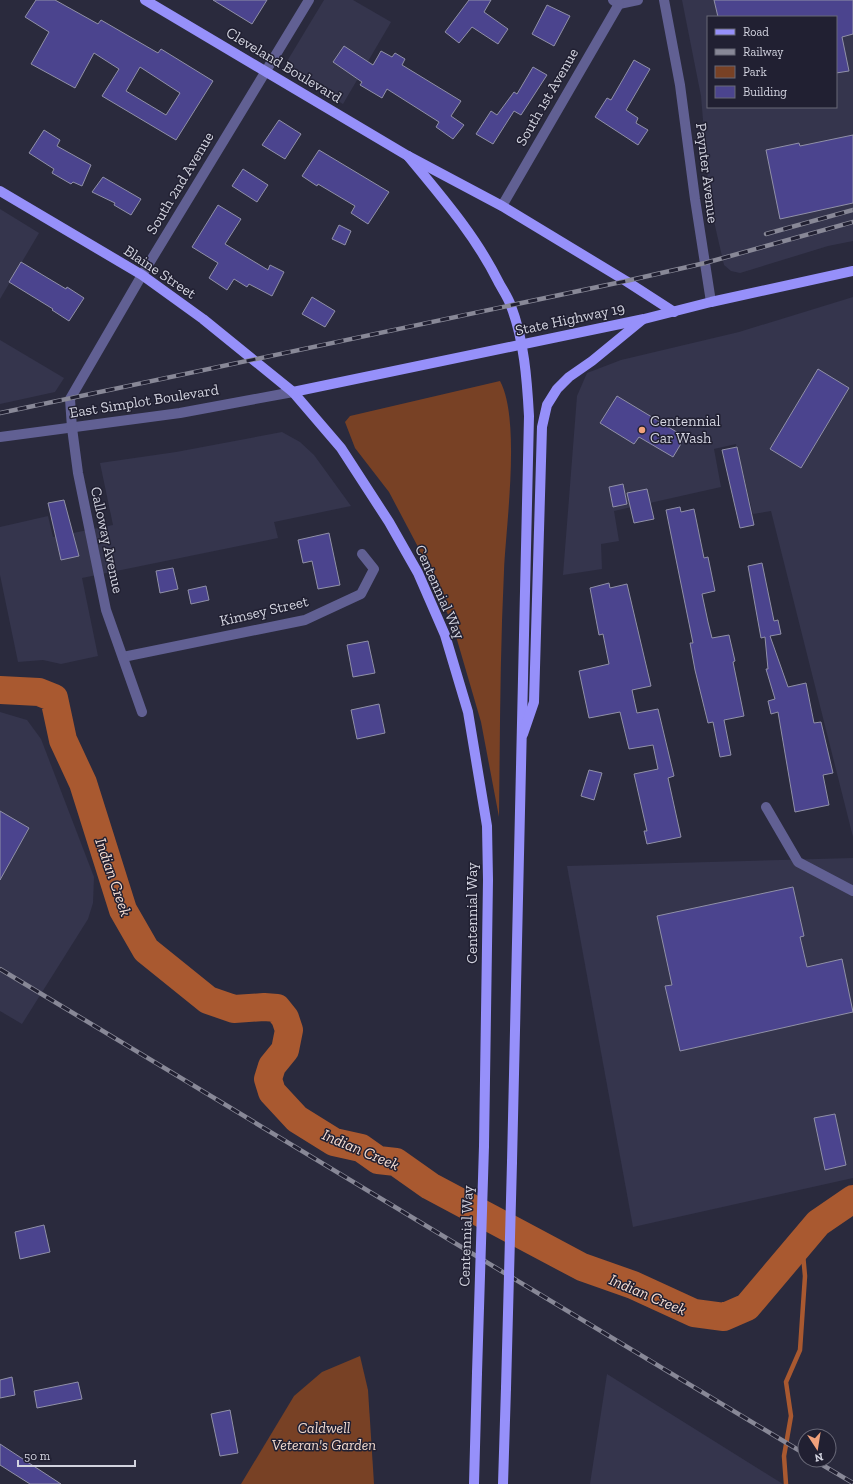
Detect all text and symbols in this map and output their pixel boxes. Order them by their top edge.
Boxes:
legend [707,16,837,108]
street label: Cleveland Boulevard [223,23,346,107]
text: Road [743,25,769,39]
street label: South 1st Avenue [512,45,582,149]
text: Railway [743,45,784,59]
text: Park [743,65,768,79]
text: Building [743,85,787,99]
street label: Paynter Avenue [692,122,722,224]
street label: South 2nd Avenue [142,128,218,238]
street label: Blaine Street [121,241,200,303]
street label: State Highway 19 [514,299,626,339]
street label: East Simplot Boulevard [68,380,221,422]
place label: Centennial Car Wash [650,412,721,447]
marker: Centennial Car Wash [637,425,647,435]
street label: Calloway Avenue [87,485,127,595]
street label: Centennial Way [411,542,469,642]
street label: Kimsey Street [218,592,310,630]
water label: Indian Creek [91,835,136,919]
street label: Centennial Way [463,862,481,964]
water label: Indian Creek [320,1125,402,1174]
street label: Centennial Way [455,1185,477,1287]
water label: Indian Creek [607,1270,689,1319]
park label: Caldwell Veteran's Garden [272,1419,376,1454]
north arrow [797,1428,837,1468]
scale bar [18,1442,135,1468]
text: 50 m [24,1449,51,1463]
text: N [813,1450,824,1465]

